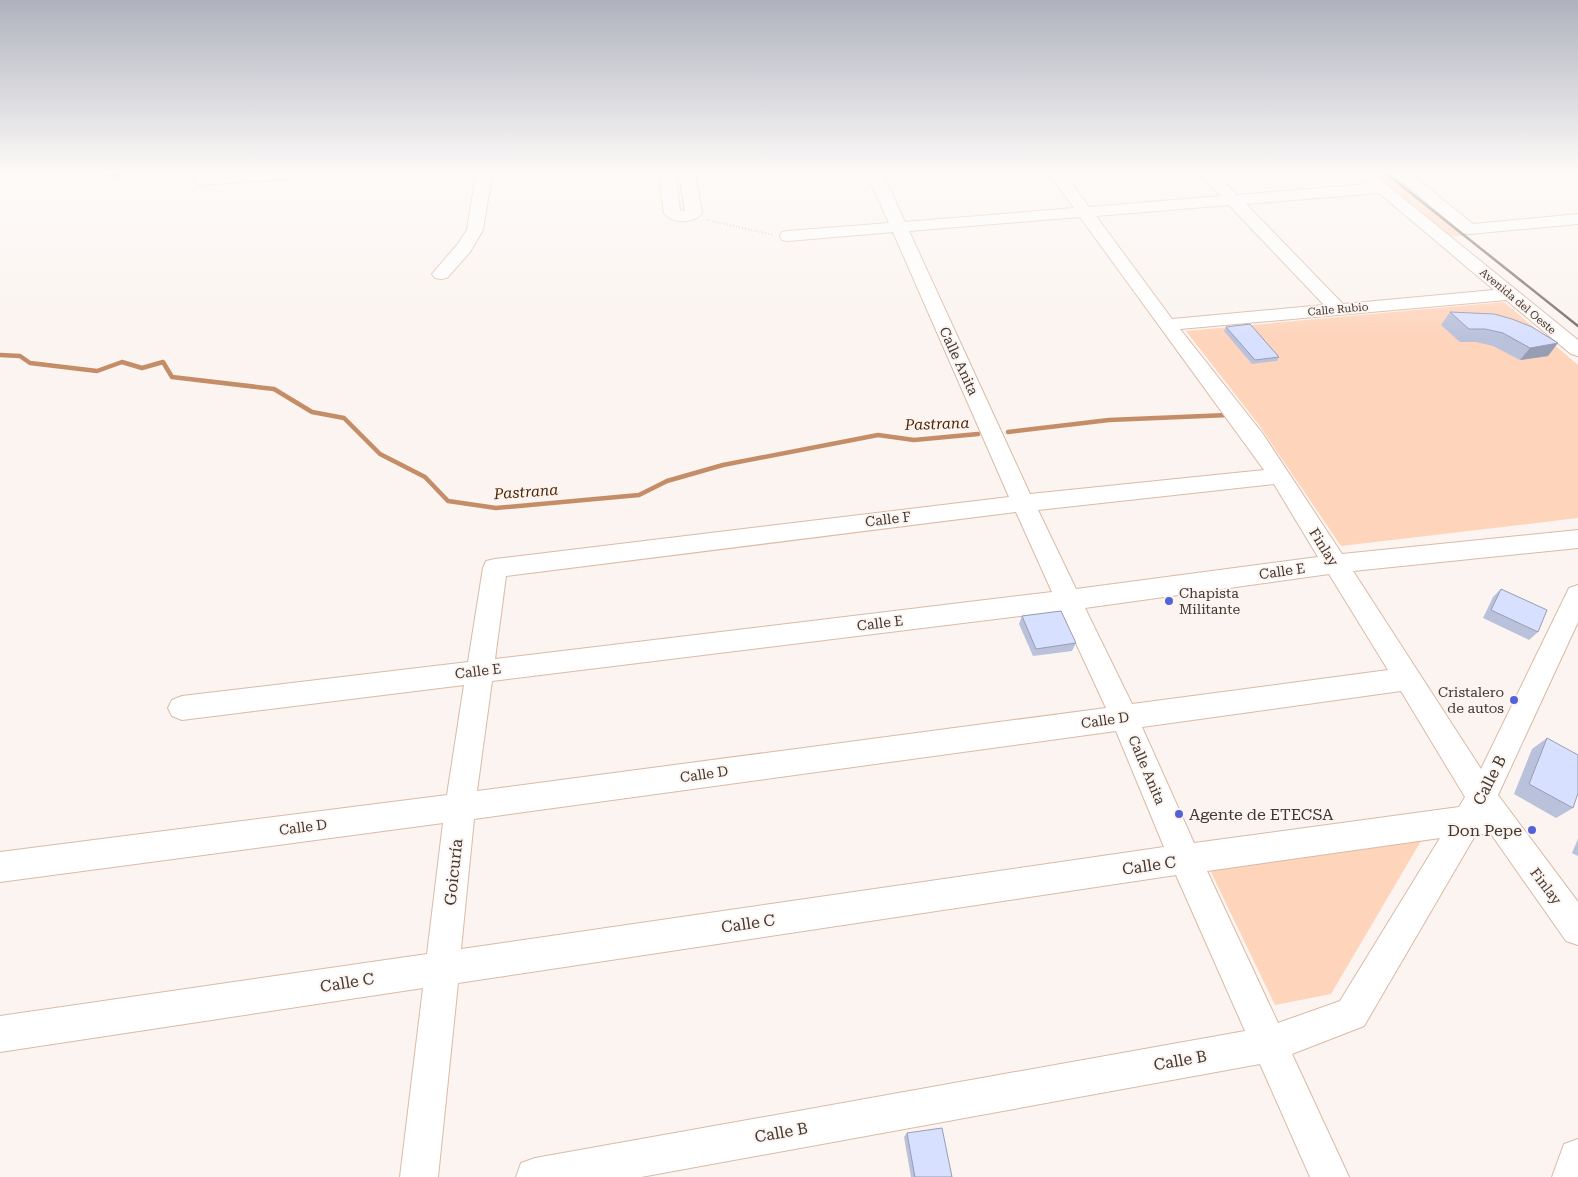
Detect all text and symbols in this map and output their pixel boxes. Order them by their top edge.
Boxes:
street label: Avenida del Oeste [1477,266,1558,337]
street label: Calle Rubio [1307,300,1369,319]
street label: Calle Anita [936,324,982,398]
water label: Pastrana [903,414,970,434]
water label: Pastrana [492,481,559,503]
street label: Calle F [864,508,912,530]
street label: Finlay [1306,525,1342,569]
street label: Calle E [1258,560,1306,582]
place label: Chapista Militante [1179,585,1240,617]
marker: Chapista Militante [1163,595,1175,607]
street label: Calle E [856,612,904,634]
street label: Calle E [454,660,502,682]
place label: Cristalero de autos [1438,684,1504,716]
marker: Cristalero de autos [1508,694,1520,706]
street label: Calle D [1080,709,1130,731]
street label: Calle Anita [1125,733,1169,807]
street label: Calle B [1469,752,1510,808]
street label: Calle D [679,763,729,785]
place label: Agente de ETECSA [1189,805,1334,824]
marker: Agente de ETECSA [1173,808,1185,820]
street label: Calle D [278,816,328,838]
place label: Don Pepe [1447,821,1522,840]
marker: Don Pepe [1526,824,1538,836]
street label: Goicuría [441,837,466,906]
street label: Calle C [1121,852,1177,879]
street label: Finlay [1527,865,1565,908]
street label: Calle C [720,910,776,937]
street label: Calle C [319,969,375,996]
street label: Calle B [1152,1046,1208,1074]
street label: Calle B [753,1118,809,1146]

